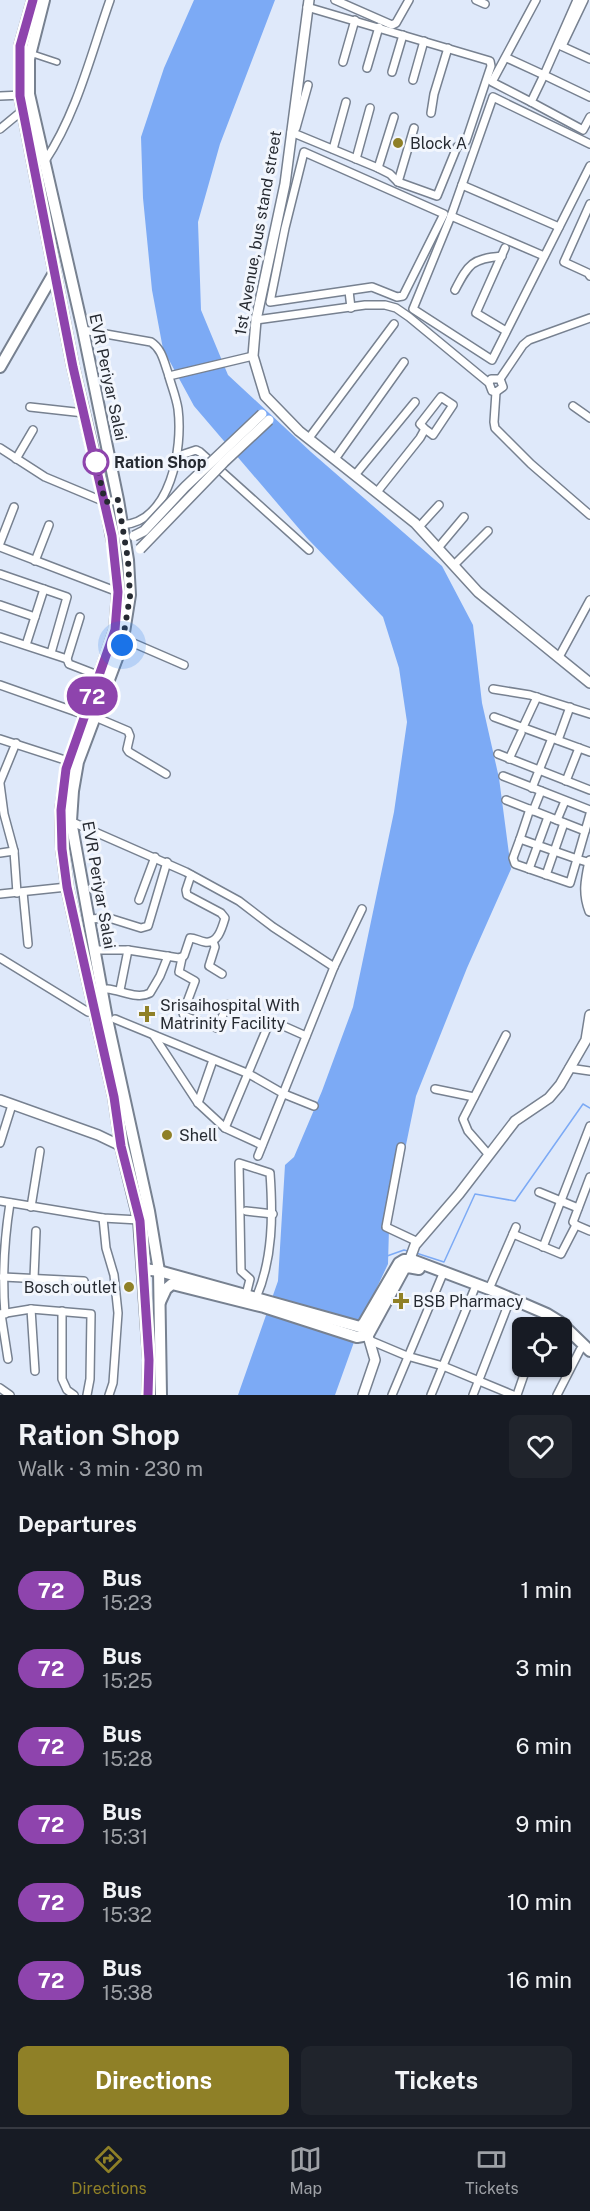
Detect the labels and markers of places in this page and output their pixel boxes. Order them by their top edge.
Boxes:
place label: Block A [410,134,467,153]
marker: Block A [391,136,405,150]
marker: Ration Shop [83,449,109,475]
place label: Ration Shop [114,453,207,472]
place label: Srisaihospital With Matrinity Facility [160,996,300,1033]
marker: Srisaihospital With Matrinity Facility [138,1005,156,1023]
place label: Shell [179,1126,218,1145]
marker: Shell [160,1128,174,1142]
place label: Bosch outlet [24,1278,117,1297]
marker: Bosch outlet [122,1280,136,1294]
place label: BSB Pharmacy [413,1292,524,1311]
marker: BSB Pharmacy [394,1294,408,1308]

